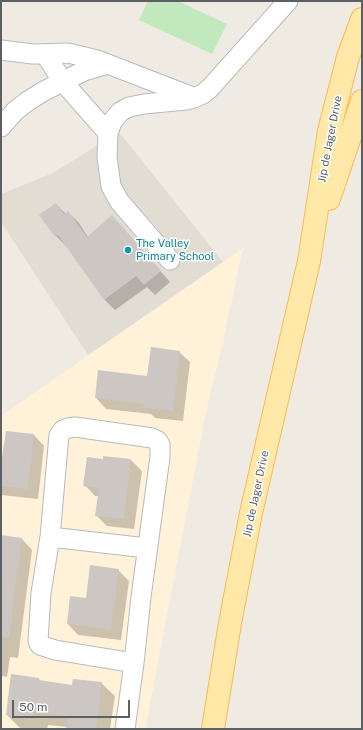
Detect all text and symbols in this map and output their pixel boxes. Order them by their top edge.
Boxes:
street label: Jip de Jager Drive [315,94,345,184]
place label: The Valley Primary School [136,237,214,263]
marker: The Valley Primary School [123,245,133,255]
street label: Jip de Jager Drive [240,449,272,539]
scale bar [14,692,132,718]
text: 50 m [19,700,47,714]

